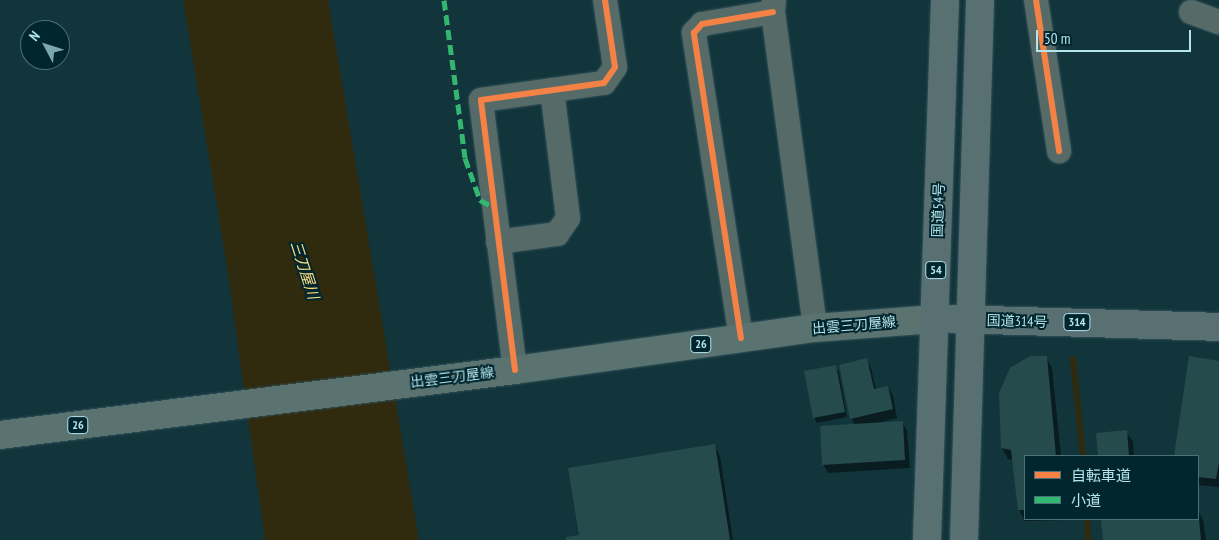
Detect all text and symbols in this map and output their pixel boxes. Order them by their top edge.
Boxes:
north arrow [20,20,70,70]
scale bar [1039,20,1194,52]
text: N [25,27,44,45]
text: 50 m [1044,29,1070,48]
street label: 国道54号 [929,182,947,238]
water label: 三刀屋川 [287,239,323,301]
road number: 54 [925,260,947,280]
street label: 国道314号 [986,312,1048,330]
street label: 出雲三刀屋線 [811,313,897,337]
road number: 314 [1063,313,1091,332]
road number: 26 [690,334,712,354]
street label: 出雲三刀屋線 [409,364,495,390]
road number: 26 [67,416,89,434]
legend [1024,455,1199,520]
text: 自転車道 [1071,466,1131,485]
text: 小道 [1071,491,1101,510]

